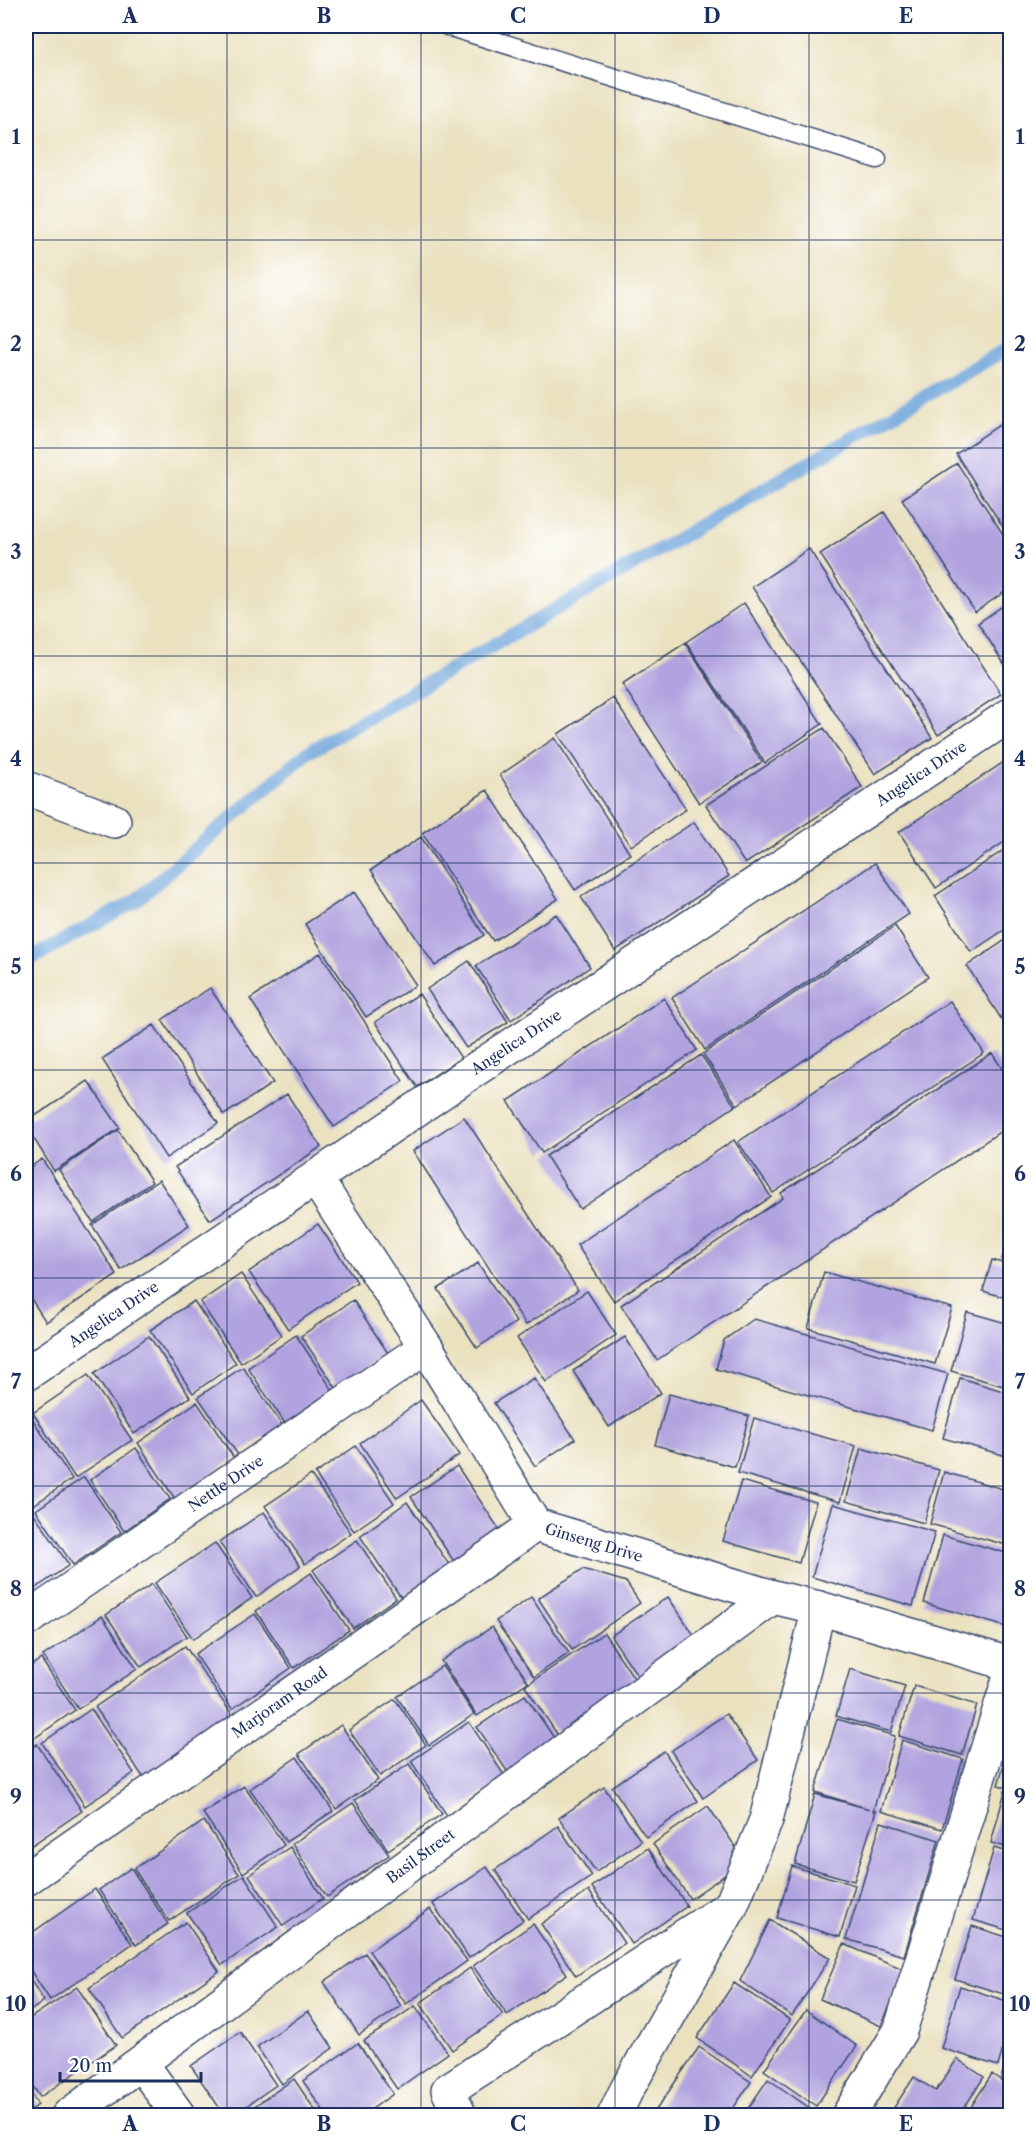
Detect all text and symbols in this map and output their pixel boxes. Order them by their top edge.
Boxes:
text: A [121,4,138,28]
text: B [317,4,332,28]
text: C [510,4,526,28]
text: D [703,4,721,28]
text: E [899,4,913,28]
text: 1 [12,125,21,149]
text: 1 [1016,125,1025,149]
text: 2 [10,332,22,356]
text: 2 [1014,332,1026,356]
text: 3 [10,540,22,564]
text: 3 [1014,540,1026,564]
street label: Angelica Drive [872,737,970,811]
text: 4 [10,747,22,771]
text: 4 [1014,747,1026,771]
text: 5 [10,955,22,979]
text: 5 [1014,955,1026,979]
street label: Angelica Drive [466,1005,565,1079]
text: 6 [10,1162,22,1186]
text: 6 [1014,1162,1026,1186]
street label: Angelica Drive [64,1277,162,1352]
text: 7 [11,1370,22,1394]
text: 7 [1015,1370,1026,1394]
street label: Nettle Drive [184,1451,267,1516]
street label: Ginseng Drive [543,1519,645,1566]
text: 8 [10,1577,22,1601]
text: 8 [1014,1577,1026,1601]
street label: Marjoram Road [228,1662,331,1742]
text: 9 [10,1785,22,1809]
text: 9 [1014,1785,1026,1809]
street label: Basil Street [382,1824,459,1887]
text: 10 [5,1992,27,2016]
text: 10 [1009,1992,1031,2016]
scale bar [60,2045,201,2083]
text: 20 m [69,2055,113,2077]
text: A [121,2112,138,2136]
text: B [317,2112,332,2136]
text: C [510,2112,526,2136]
text: D [703,2112,721,2136]
text: E [899,2112,913,2136]

